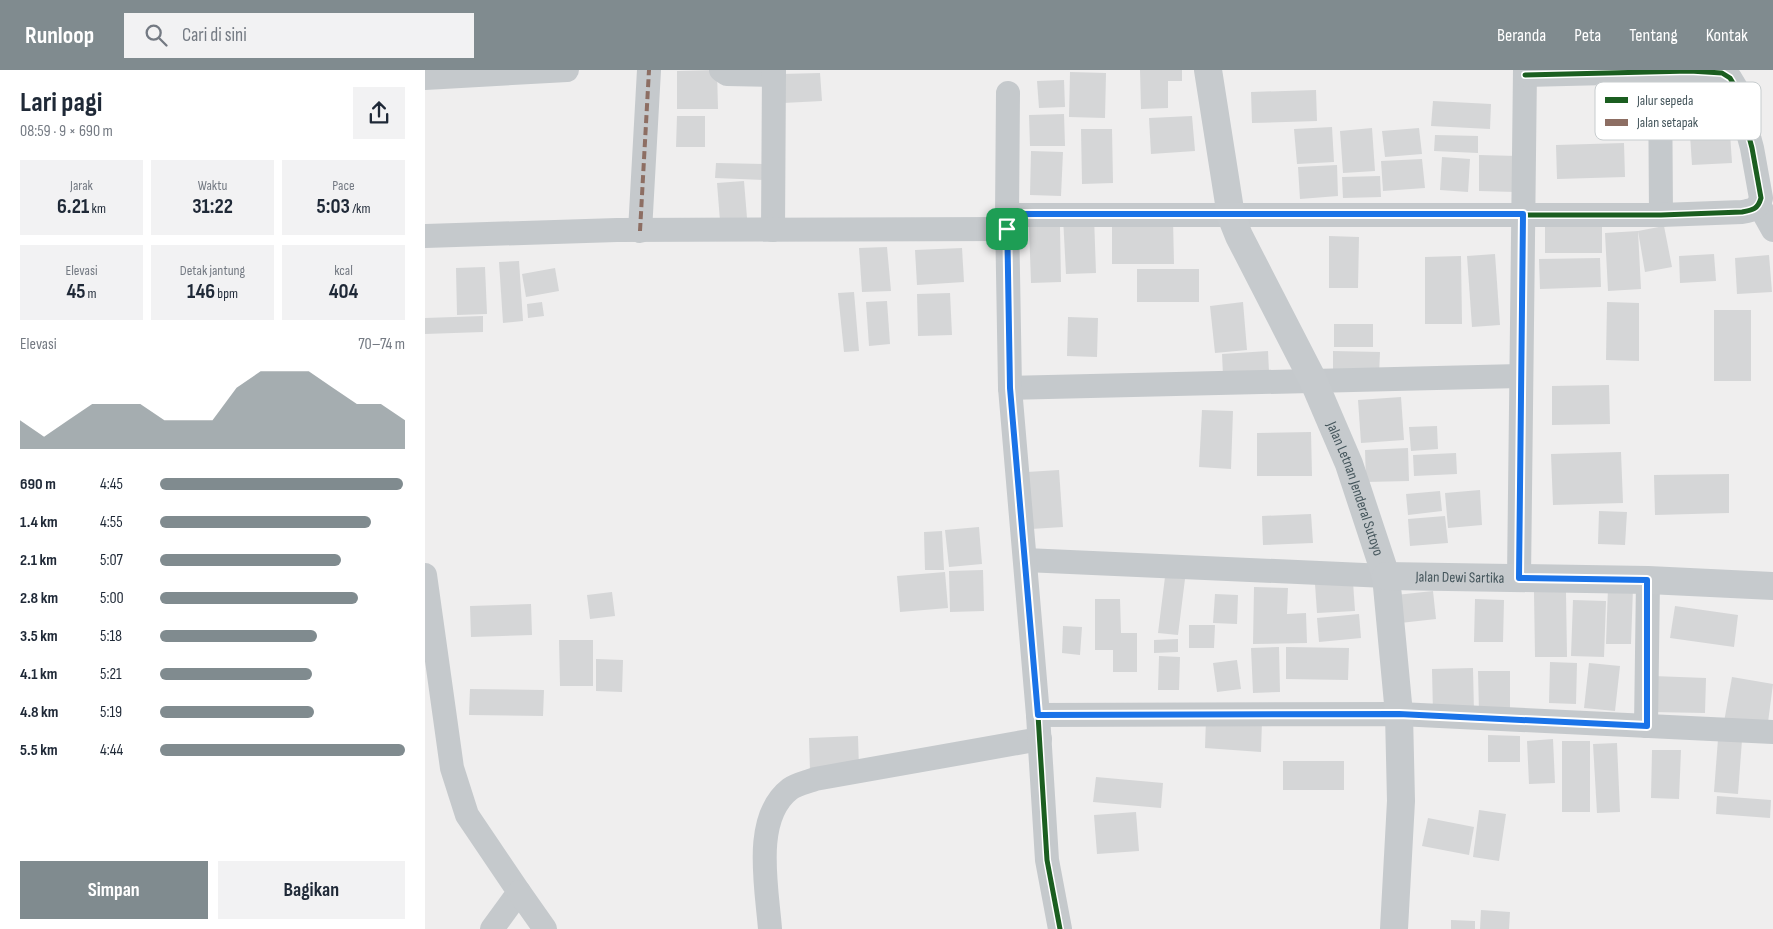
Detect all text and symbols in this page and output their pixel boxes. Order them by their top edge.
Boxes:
search box [124,13,474,58]
text: Runloop [25,21,94,50]
icon: search [142,21,170,49]
text: Cari di sini [182,24,247,47]
text: Beranda [1497,25,1546,46]
text: Peta [1574,25,1601,46]
text: Tentang [1629,25,1678,46]
text: Kontak [1706,25,1748,46]
legend [1595,82,1761,140]
text: Lari pagi [20,86,102,119]
button: share [353,87,405,139]
text: Jalur sepeda [1636,92,1693,109]
text: Jalan setapak [1636,114,1699,131]
text: 08:59 · 9 × 690 m [20,122,113,141]
text: Jarak [70,177,93,194]
text: Waktu [198,177,227,194]
text: Pace [332,177,355,194]
text: 6.21 [57,194,89,219]
text: 31:22 [192,194,233,219]
text: 5:03 [317,194,350,219]
text: km [89,200,106,217]
text: /km [350,200,370,217]
pin [986,208,1028,250]
icon: arrive [993,215,1021,243]
text: Elevasi [65,262,98,279]
text: Detak jantung [180,262,245,279]
text: kcal [334,262,353,279]
text: 45 [66,279,85,304]
text: 146 [187,279,215,304]
text: 404 [329,279,358,304]
text: m [85,285,97,302]
text: bpm [215,285,238,302]
text: Elevasi [20,335,57,354]
text: 70–74 m [358,335,405,354]
street label: Jalan Letnan Jenderal Sutoyo [1322,418,1388,558]
text: 690 m [20,475,56,494]
text: 4:45 [100,475,123,494]
text: 1.4 km [20,513,58,532]
text: 4:55 [100,513,123,532]
text: 2.1 km [20,551,57,570]
text: 5:07 [100,551,123,570]
street label: Jalan Dewi Sartika [1414,567,1505,587]
text: 2.8 km [20,589,58,608]
text: 5:00 [100,589,124,608]
text: 3.5 km [20,627,58,646]
text: 5:18 [100,627,122,646]
text: 4.1 km [20,665,57,684]
text: 5:21 [100,665,122,684]
text: 4.8 km [20,703,58,722]
text: 5:19 [100,703,122,722]
text: 5.5 km [20,741,58,760]
text: 4:44 [100,741,123,760]
button: Simpan [20,861,208,919]
button: Bagikan [218,861,405,919]

